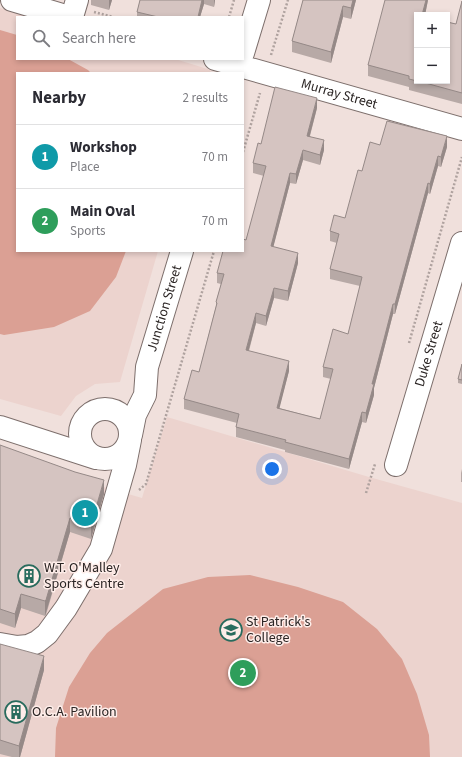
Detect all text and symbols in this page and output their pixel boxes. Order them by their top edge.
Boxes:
map controls [414,12,450,84]
button: + [414,12,450,48]
search box [16,16,244,60]
icon: search [30,27,52,49]
text: Search here [62,28,136,49]
button: − [414,48,450,84]
street label: Murray Street [299,74,380,115]
text: Nearby [32,86,86,110]
text: 2 results [183,89,228,107]
text: Workshop [70,137,137,158]
text: 1 [42,148,48,166]
text: 70 m [202,148,228,166]
text: Place [70,158,99,176]
text: Main Oval [70,201,135,222]
text: 2 [42,212,48,230]
text: 70 m [202,212,228,230]
text: Sports [70,222,105,240]
street label: Junction Street [142,262,187,354]
street label: Duke Street [410,318,448,389]
your location [262,459,282,479]
pin: 1 [72,498,98,528]
place label: W.T. O'Malley Sports Centre [44,558,124,594]
building icon: W.T. O'Malley Sports Centre [16,563,42,589]
place label: St Patrick's College [246,612,310,648]
school or university icon: St Patrick's College [218,617,244,643]
pin: 2 [230,658,256,688]
building icon: O.C.A. Pavilion [3,699,29,725]
place label: O.C.A. Pavilion [32,702,117,722]

